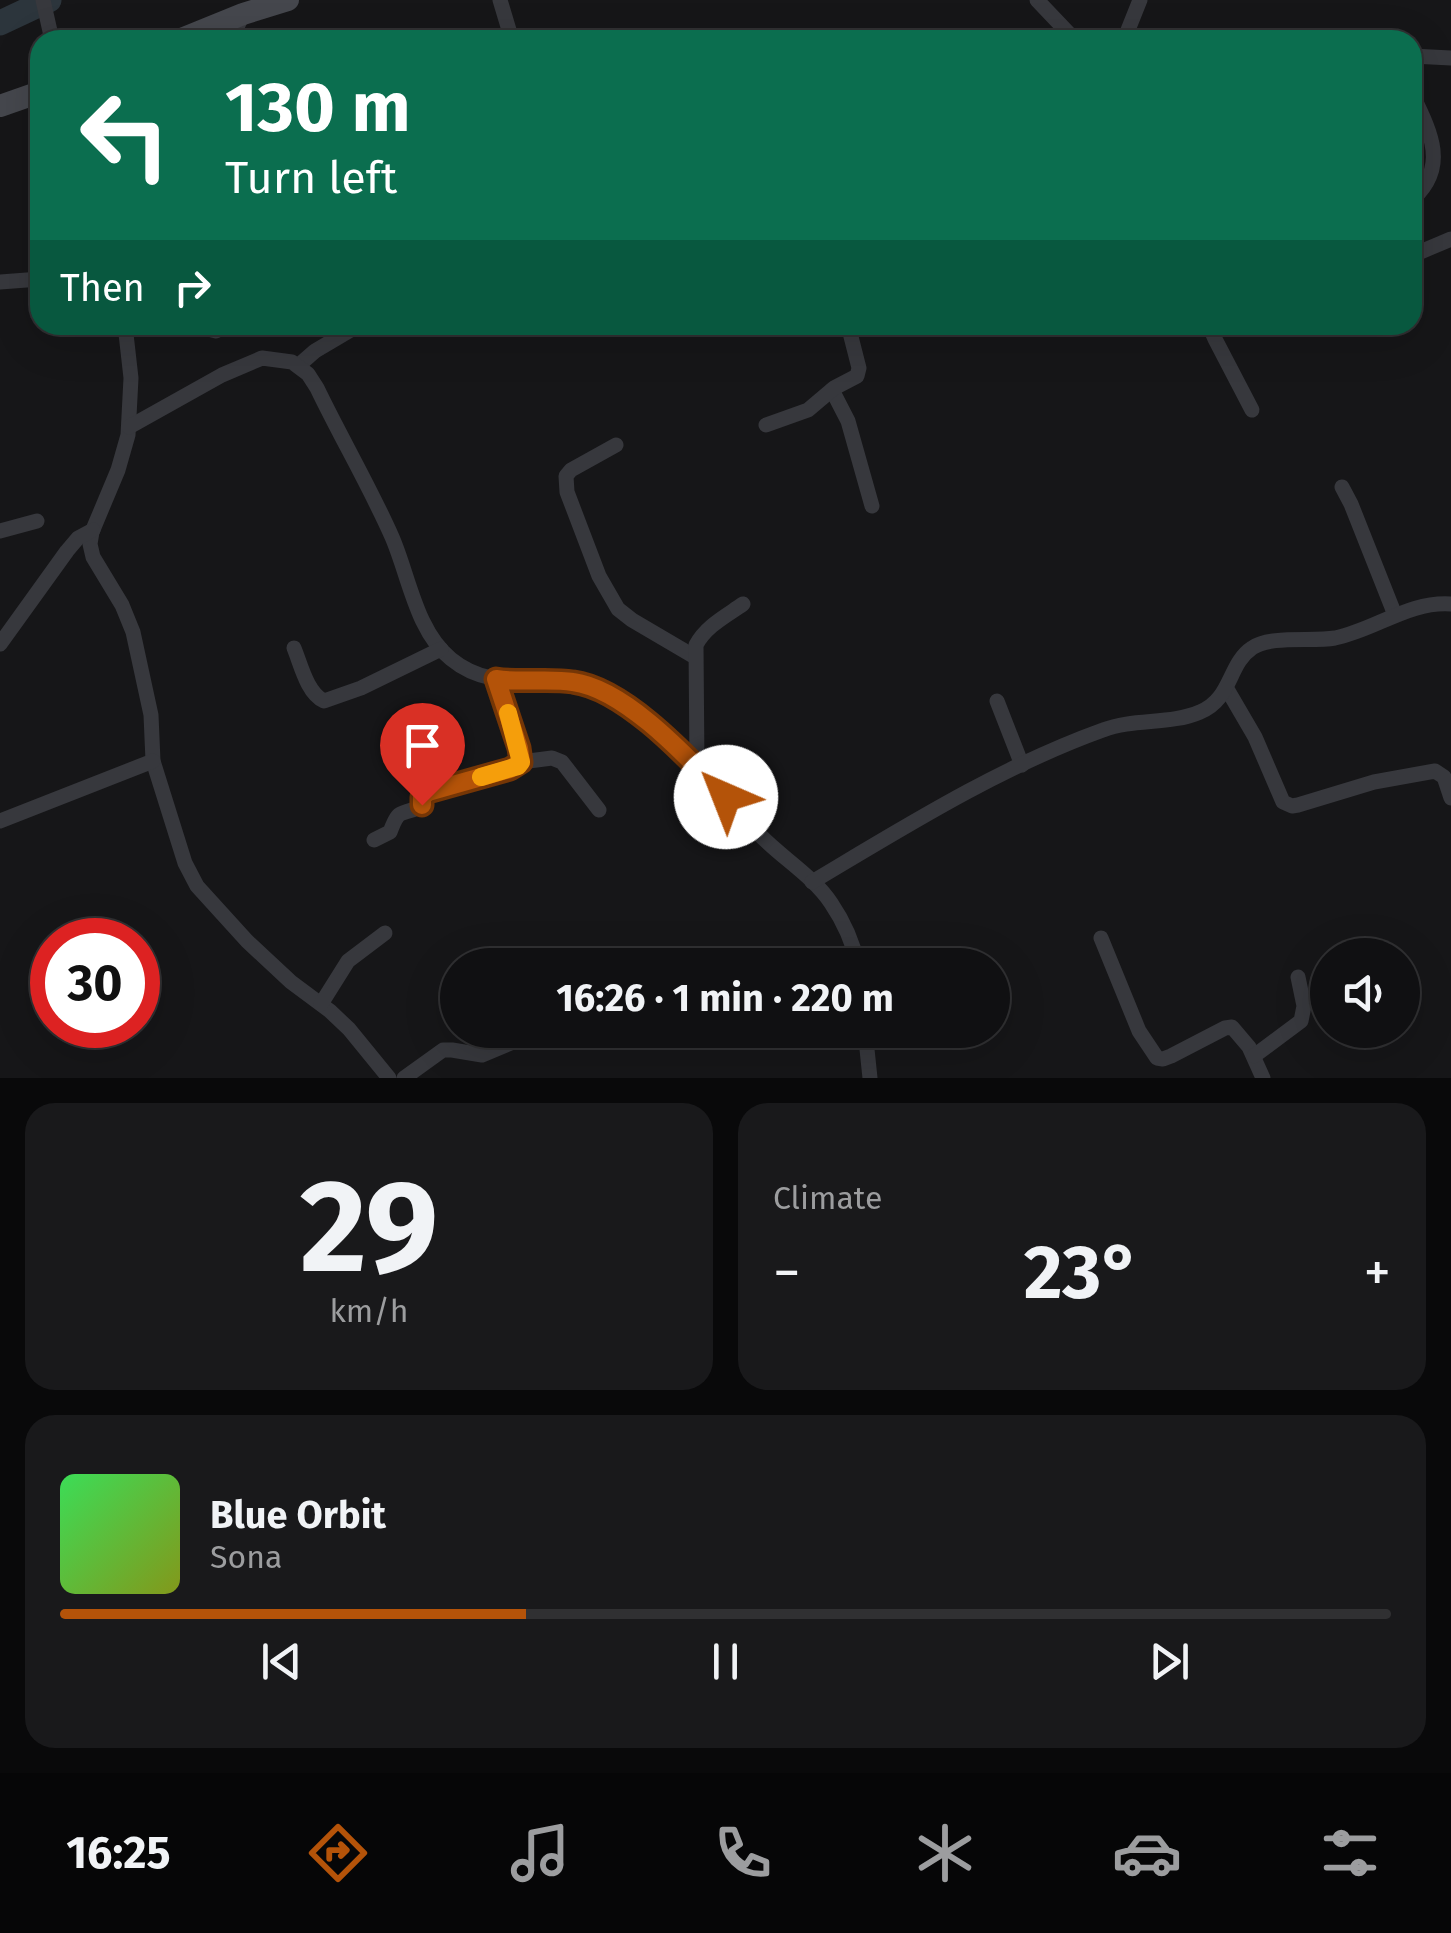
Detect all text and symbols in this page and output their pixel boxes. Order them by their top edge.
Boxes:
text: 130 m [225,66,411,150]
icon: left [60,70,190,200]
text: Turn left [225,151,397,205]
icon: right [165,260,220,315]
text: Then [60,265,145,311]
pin [380,703,465,806]
icon: arrive [395,718,450,773]
position arrow [674,745,778,849]
speed limit sign: 30 [30,918,160,1048]
map controls [1310,938,1420,1048]
button: sound [1310,938,1420,1048]
text: 16:26 · 1 min · 220 m [556,975,894,1021]
text: 29 [300,1149,438,1305]
text: Climate [773,1179,882,1217]
text: 23° [1024,1228,1140,1318]
text: − [773,1240,801,1306]
text: + [1364,1240,1391,1306]
text: km/h [329,1292,409,1330]
text: Blue Orbit [210,1492,386,1538]
text: Sona [210,1538,282,1576]
icon: previous [254,1634,309,1689]
icon: pause [698,1634,753,1689]
icon: next [1142,1634,1197,1689]
icon: directions [303,1818,373,1888]
icon: music [505,1818,575,1888]
icon: phone [708,1818,778,1888]
icon: climate [910,1818,980,1888]
icon: car [1112,1818,1182,1888]
icon: filters [1315,1818,1385,1888]
text: 16:25 [66,1826,171,1880]

